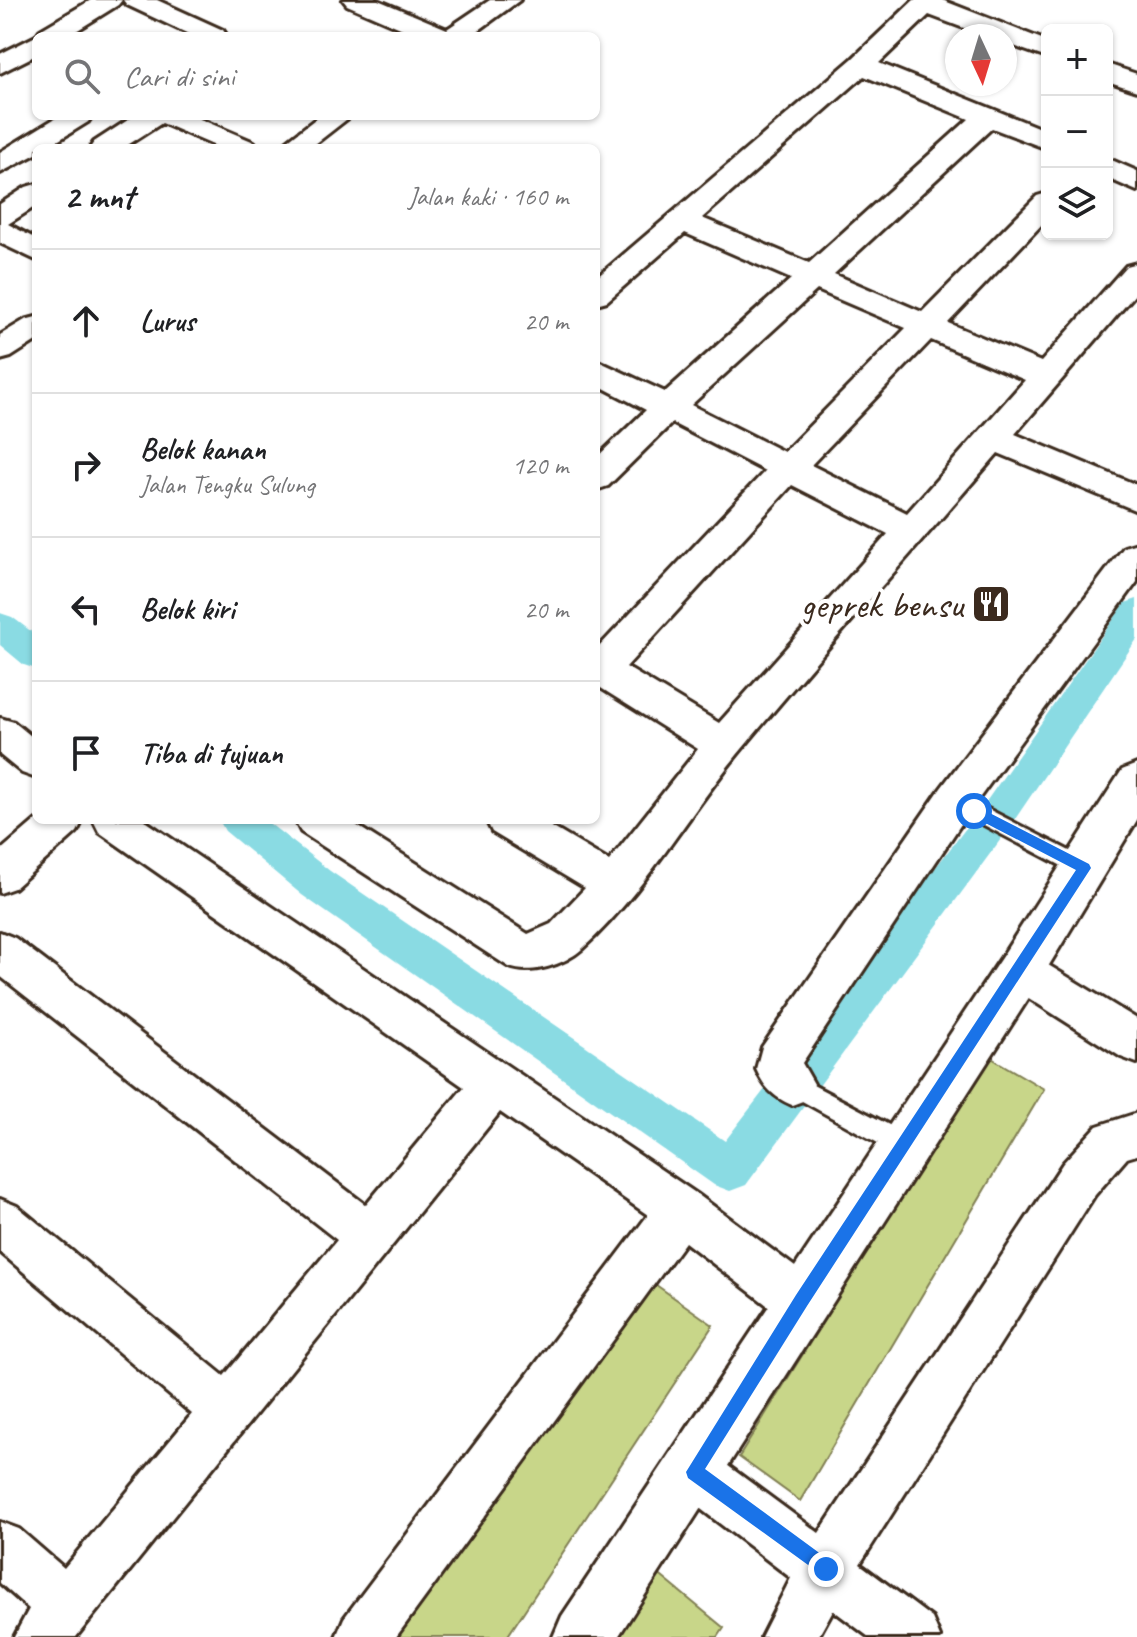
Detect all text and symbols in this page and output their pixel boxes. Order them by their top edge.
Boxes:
north arrow [945,24,1017,96]
map controls [1041,24,1113,240]
button: + [1041,24,1113,96]
search box [32,32,600,120]
icon: search [60,54,104,98]
text: Cari di sini [124,57,235,95]
button: − [1041,96,1113,168]
button: layers [1041,168,1113,240]
text: 2 mnt [64,175,134,218]
text: Jalan kaki · 160 m [408,180,568,213]
icon: ahead [64,299,108,343]
text: Lurus [140,302,195,340]
text: 20 m [524,305,568,338]
text: Belok kanan [140,430,265,468]
icon: right [64,443,108,487]
text: 120 m [512,449,568,482]
text: Jalan Tengku Sulung [140,468,314,501]
place label: geprek bensu [801,581,965,628]
restaurant icon: geprek bensu [970,583,1012,625]
icon: left [64,587,108,631]
text: Belok kiri [140,590,235,628]
text: 20 m [524,593,568,626]
icon: arrive [64,731,108,775]
text: Tiba di tujuan [140,734,283,772]
route start [956,793,992,829]
route end [808,1551,844,1587]

